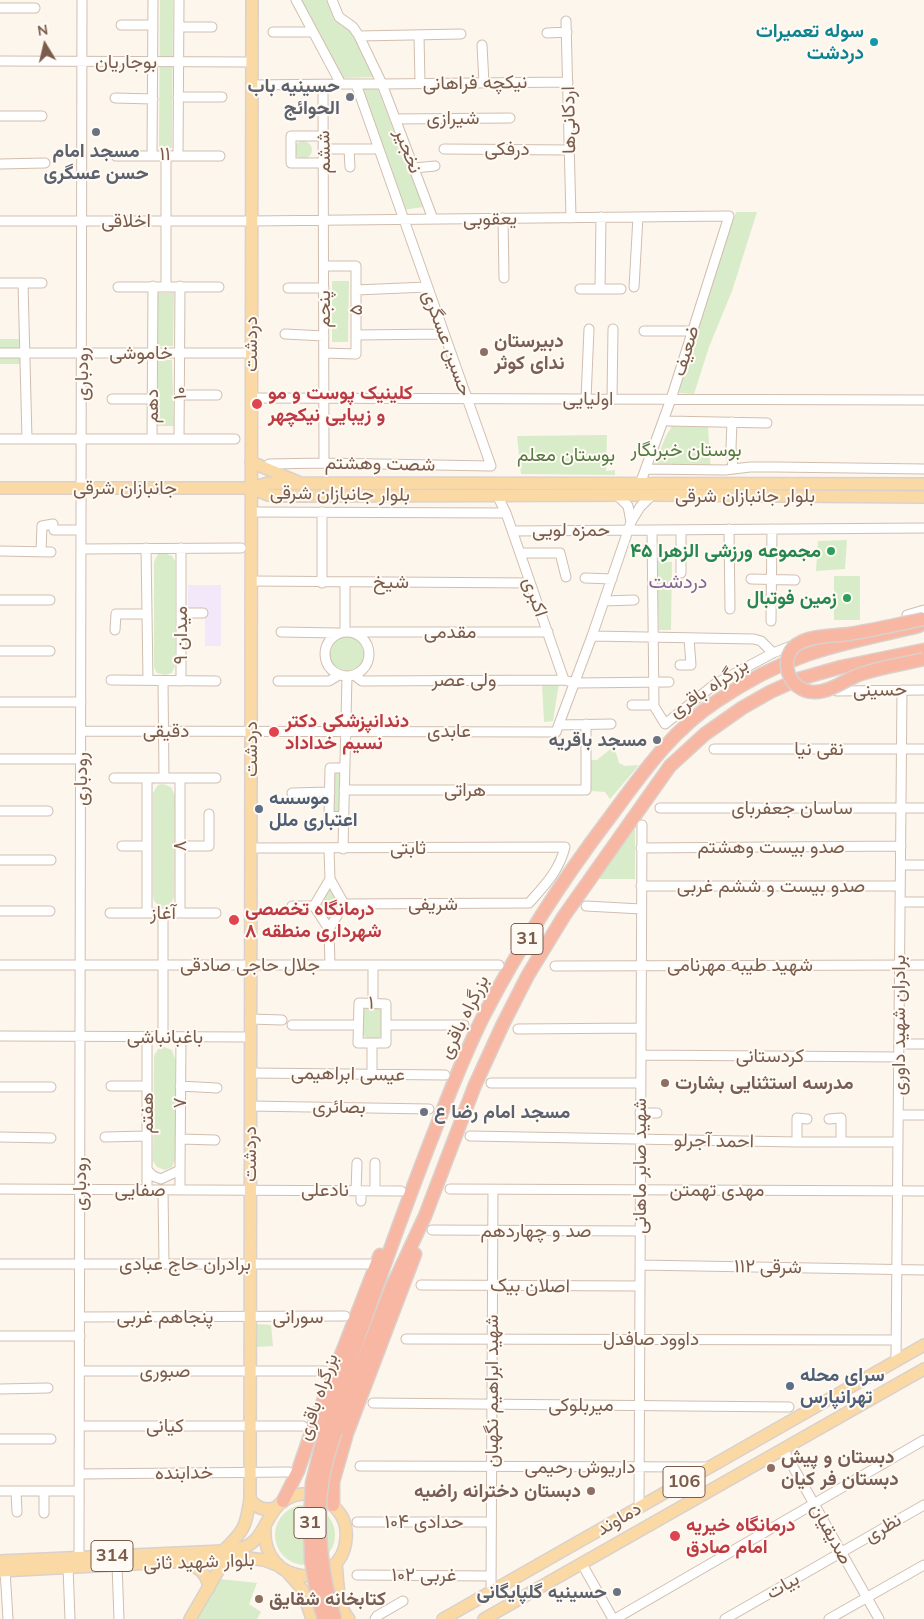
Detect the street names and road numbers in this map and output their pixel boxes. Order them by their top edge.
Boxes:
street label: بوجاریان [95,51,157,73]
street label: نیکچه فراهانی [422,71,528,95]
street label: اردکانی‌ها [557,86,581,154]
street label: شیرازی [427,107,479,129]
street label: نخجیر [389,125,427,177]
street label: ششم [312,130,336,174]
street label: درفکی [484,138,530,160]
street label: ۱۱ [160,143,170,165]
street label: یعقوبی [463,207,517,231]
street label: اخلاقی [101,210,151,232]
street label: حسین عسگری [417,287,477,399]
street label: پنجم [313,290,335,328]
street label: ۵ [345,304,367,316]
street label: دردشت [240,316,262,372]
street label: ضعیف [668,323,704,379]
street label: خاموشی [109,342,173,364]
street label: رودباری [71,347,93,401]
street label: ۱۰ [169,386,191,400]
street label: اولیایی [562,388,614,410]
street label: دهم [141,389,163,423]
street label: شصت وهشتم [325,452,435,476]
street label: جانبازان شرقی [73,477,177,499]
street label: بلوار جانبازان شرقی [270,481,410,507]
street label: بلوار جانبازان شرقی [675,485,815,507]
street label: حمزه لویی [532,519,610,541]
street label: شیخ [373,571,409,593]
street label: اکبری [518,574,552,620]
street label: میدان ۹ [170,606,192,664]
street label: مقدمی [424,621,476,643]
street label: بزرگراه باقری [665,653,753,723]
street label: ولی عصر [432,669,496,691]
street label: حسینی [853,678,907,702]
street label: دقیقی [143,720,189,742]
street label: عابدی [427,720,471,742]
street label: دردشت [240,721,262,777]
street label: نقی نیا [794,738,844,760]
street label: رودباری [70,752,92,806]
street label: هراتی [444,779,486,801]
street label: ساسان جعفربای [731,797,853,819]
street label: صدو بیست وهشتم [697,836,845,858]
street label: ثابتی [390,837,426,859]
street label: ۸ [169,840,191,852]
street label: صدو بیست و ششم غربی [677,875,865,897]
street label: شریفی [408,893,458,915]
street label: آغاز [150,902,176,924]
road number: 31 [511,924,543,954]
street label: جلال حاجی صادقی [180,954,320,976]
street label: شهید طیبه مهرنامی [667,954,813,976]
street label: برادران شهید داوری [888,955,910,1095]
street label: بزرگراه باقری [434,972,494,1062]
street label: ۱ [368,992,374,1014]
street label: باغبانباشی [127,1026,203,1048]
street label: کردستانی [736,1045,804,1067]
street label: عیسی ابراهیمی [291,1062,405,1086]
street label: هفتم [136,1092,158,1134]
street label: بصائری [312,1095,366,1119]
street label: ۷ [169,1097,191,1109]
street label: شهید صابر ماهانی [629,1098,651,1234]
street label: دردشت [239,1126,261,1182]
street label: احمد آجرلو [674,1129,754,1153]
street label: رودباری [69,1157,91,1211]
street label: صفایی [114,1179,166,1201]
street label: نادعلی [301,1179,349,1201]
street label: مهدی تهمتن [670,1179,764,1201]
street label: صد و چهاردهم [481,1220,591,1242]
street label: برادران حاج عبادی [119,1253,251,1275]
street label: ۱۱۲ شرقی [734,1255,802,1279]
street label: اصلان بیک [490,1274,570,1298]
street label: پنجاهم غربی [117,1306,213,1328]
street label: سورانی [273,1306,323,1328]
street label: شهید ابراهیم نگهبان [481,1315,503,1467]
street label: داوود صافدل [603,1328,699,1350]
street label: بزرگراه باقری [293,1351,343,1443]
street label: صبوری [140,1360,190,1382]
street label: میربلوکی [548,1394,614,1416]
street label: کیانی [146,1415,184,1437]
street label: داریوش رحیمی [525,1456,635,1478]
street label: خدابنده [155,1461,213,1485]
road number: 106 [663,1466,705,1498]
street label: دماوند [592,1497,646,1541]
street label: صدیقیان [805,1500,857,1568]
road number: 31 [294,1508,326,1539]
street label: نظری [860,1508,906,1548]
street label: حدادی ۱۰۴ [384,1511,464,1533]
road number: 314 [91,1540,133,1572]
street label: بلوار شهید ثانی [143,1549,255,1575]
street label: ۱۰۲ غربی [392,1564,456,1586]
street label: بیات [763,1568,803,1604]

